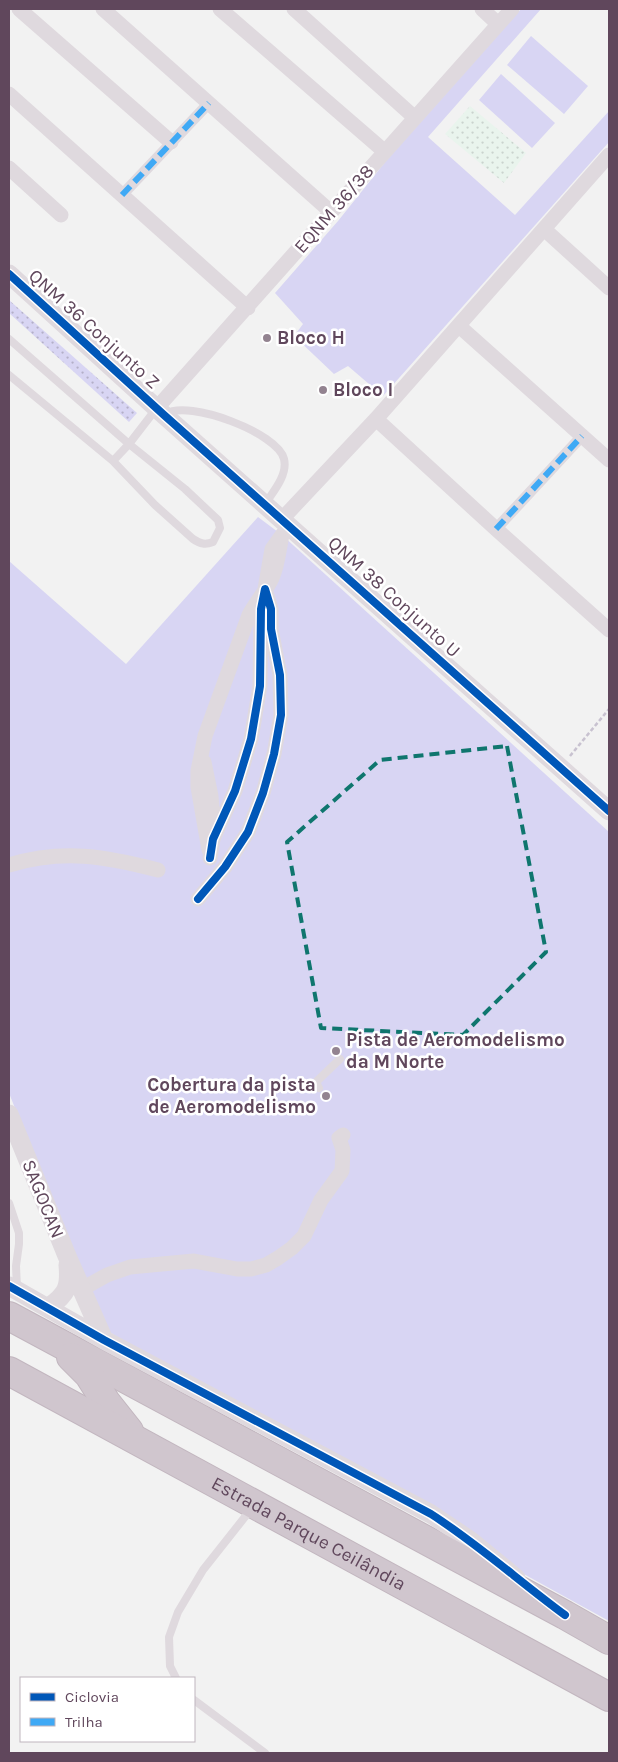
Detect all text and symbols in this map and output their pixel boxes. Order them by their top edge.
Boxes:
street label: EQNM 36/38 [290,160,378,258]
street label: QNM 36 Conjunto Z [24,265,164,393]
place label: Bloco H [277,327,345,349]
marker: Bloco H [261,332,273,344]
place label: Bloco I [333,379,393,401]
marker: Bloco I [317,384,329,396]
street label: QNM 38 Conjunto U [323,532,465,662]
place label: Pista de Aeromodelismo da M Norte [346,1029,565,1073]
marker: Pista de Aeromodelismo da M Norte [330,1045,342,1057]
place label: Cobertura da pista de Aeromodelismo [147,1074,316,1118]
marker: Cobertura da pista de Aeromodelismo [320,1090,332,1102]
street label: SAGOCAN [17,1157,69,1241]
street label: Estrada Parque Ceilândia [208,1472,410,1595]
legend [20,1677,195,1742]
text: Ciclovia [65,1688,119,1706]
text: Trilha [65,1713,103,1731]

